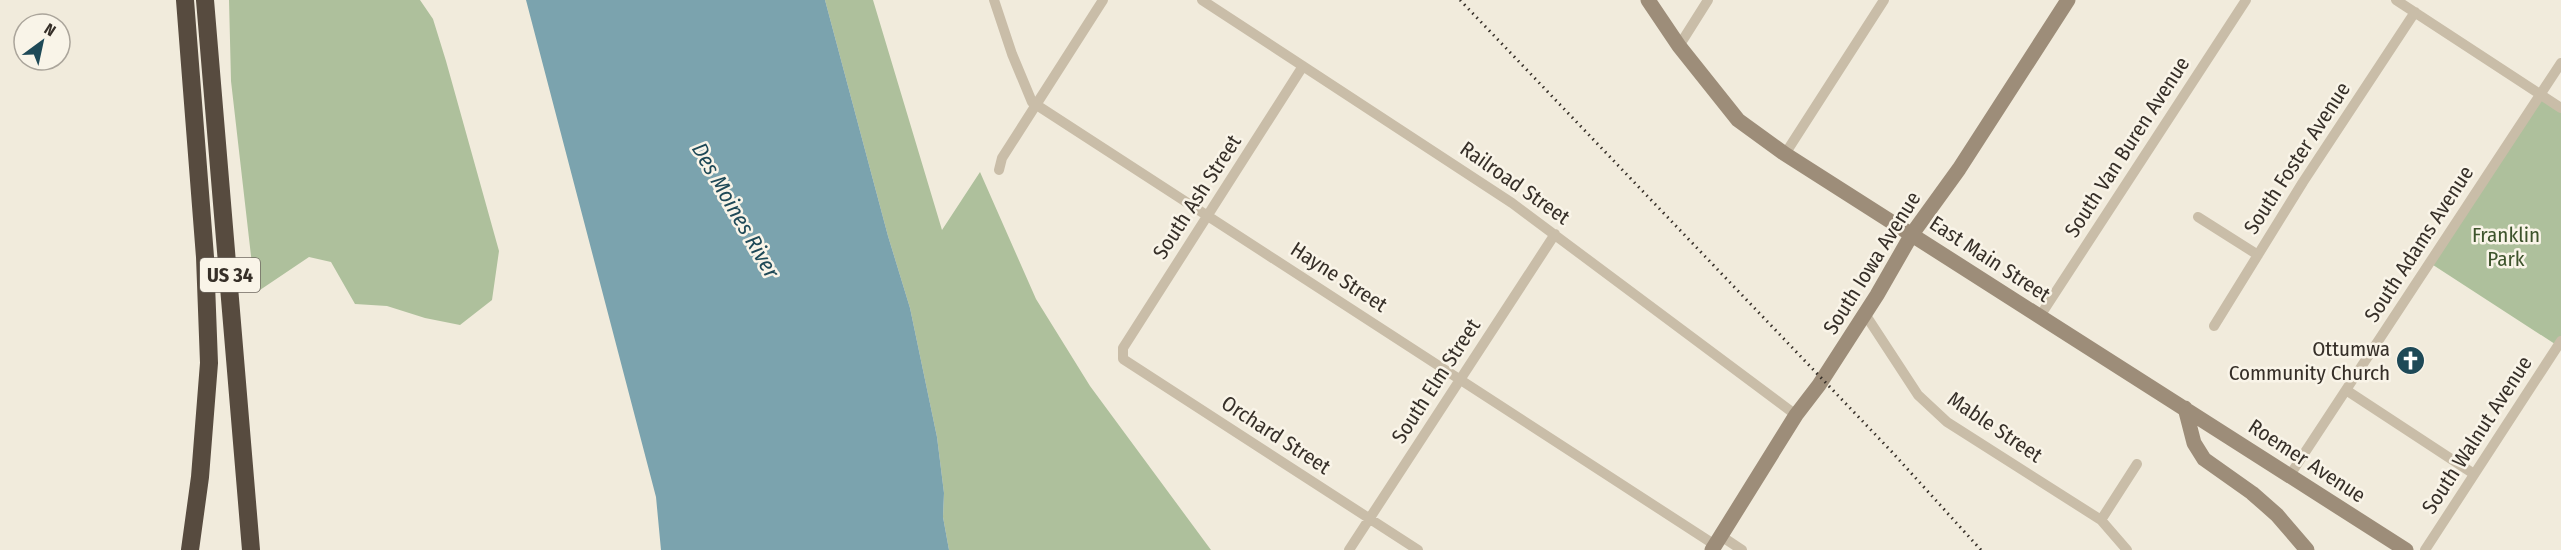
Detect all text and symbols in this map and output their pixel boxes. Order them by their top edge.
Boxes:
north arrow [12,12,72,72]
text: N [41,19,59,40]
street label: South Van Buren Avenue [2059,52,2195,242]
street label: South Foster Avenue [2238,77,2356,239]
street label: South Ash Street [1147,130,1247,264]
street label: Railroad Street [1455,136,1575,230]
water label: Des Moines River [686,138,786,284]
street label: South Adams Avenue [2359,161,2479,327]
street label: South Iowa Avenue [1818,187,1926,339]
street label: East Main Street [1925,210,2055,308]
park label: Franklin Park [2472,222,2540,272]
street label: Hayne Street [1286,236,1392,318]
road number: US 34 [200,258,260,292]
street label: South Elm Street [1386,314,1486,448]
place label: Ottumwa Community Church [2229,336,2390,386]
church icon: Ottumwa Community Church [2395,345,2427,377]
street label: South Walnut Avenue [2416,351,2538,519]
street label: Mable Street [1943,386,2047,468]
street label: Orchard Street [1217,390,1336,480]
street label: Roemer Avenue [2244,413,2370,509]

